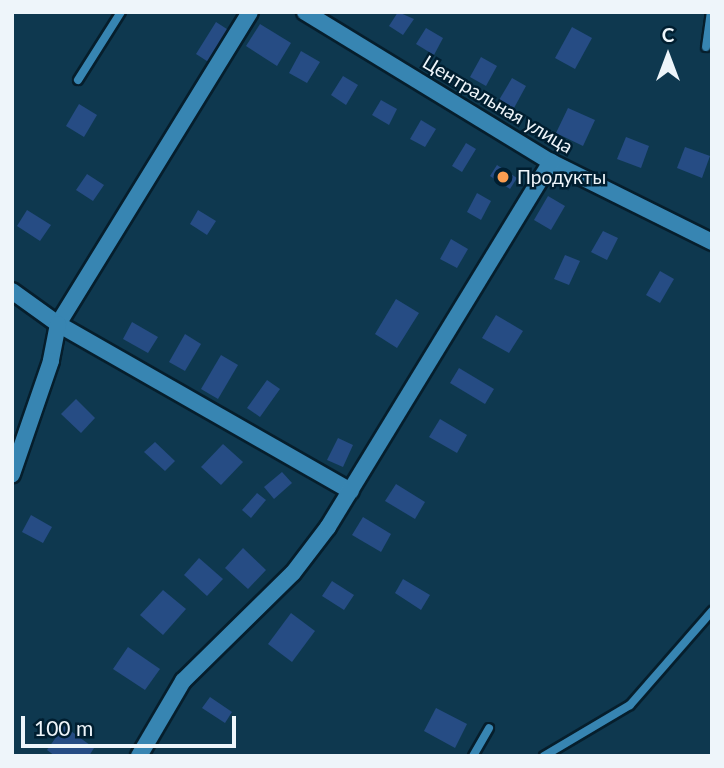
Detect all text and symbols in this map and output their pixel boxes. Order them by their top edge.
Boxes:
north arrow [633,21,703,91]
text: С [662,23,674,46]
street label: Центральная улица [419,50,577,158]
place label: Продукты [517,166,606,188]
marker: Продукты [495,169,511,185]
scale bar [24,702,240,746]
text: 100 m [34,715,93,740]

